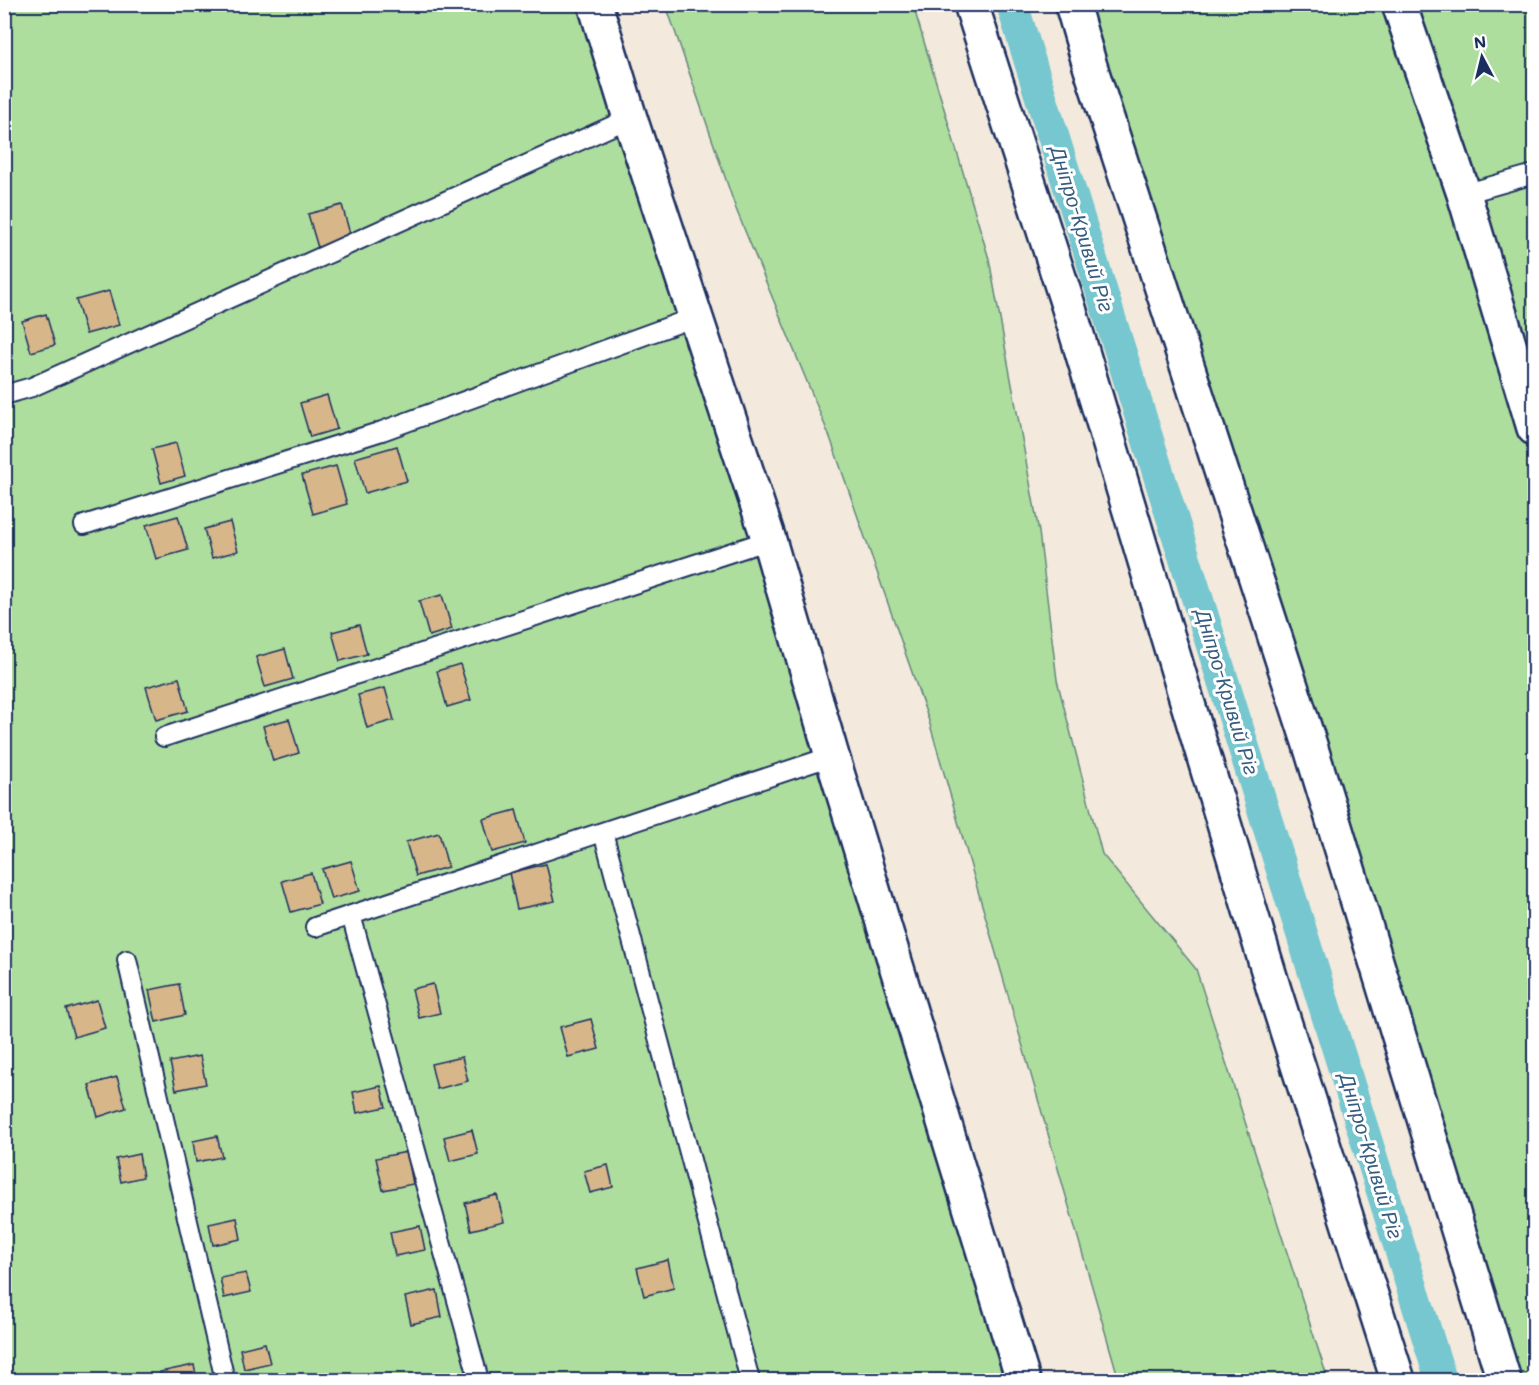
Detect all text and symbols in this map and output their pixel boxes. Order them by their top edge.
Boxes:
north arrow [1452,27,1512,87]
text: N [1473,30,1487,53]
water label: Дніпро-Кривий Ріг [1045,141,1121,315]
water label: Дніпро-Кривий Ріг [1190,604,1266,778]
water label: Дніпро-Кривий Ріг [1334,1068,1410,1242]

